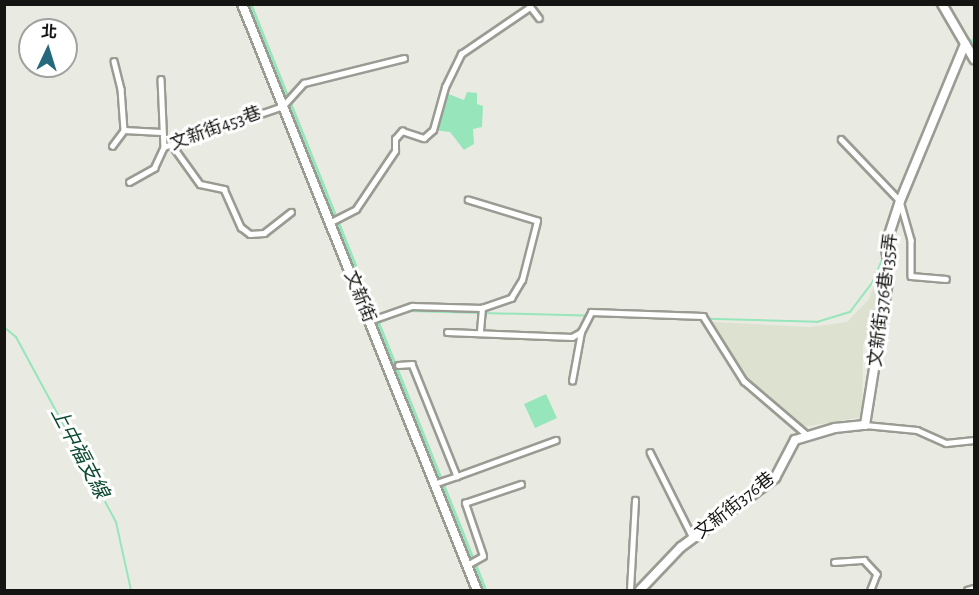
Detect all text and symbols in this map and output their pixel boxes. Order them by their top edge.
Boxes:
north arrow [18,18,78,78]
text: 北 [41,23,58,41]
street label: 文新街453巷 [167,103,265,155]
street label: 文新街376巷135弄 [865,232,903,368]
street label: 文新街 [339,268,379,326]
water label: 上中福支線 [45,403,113,503]
street label: 文新街376巷 [691,468,779,544]

